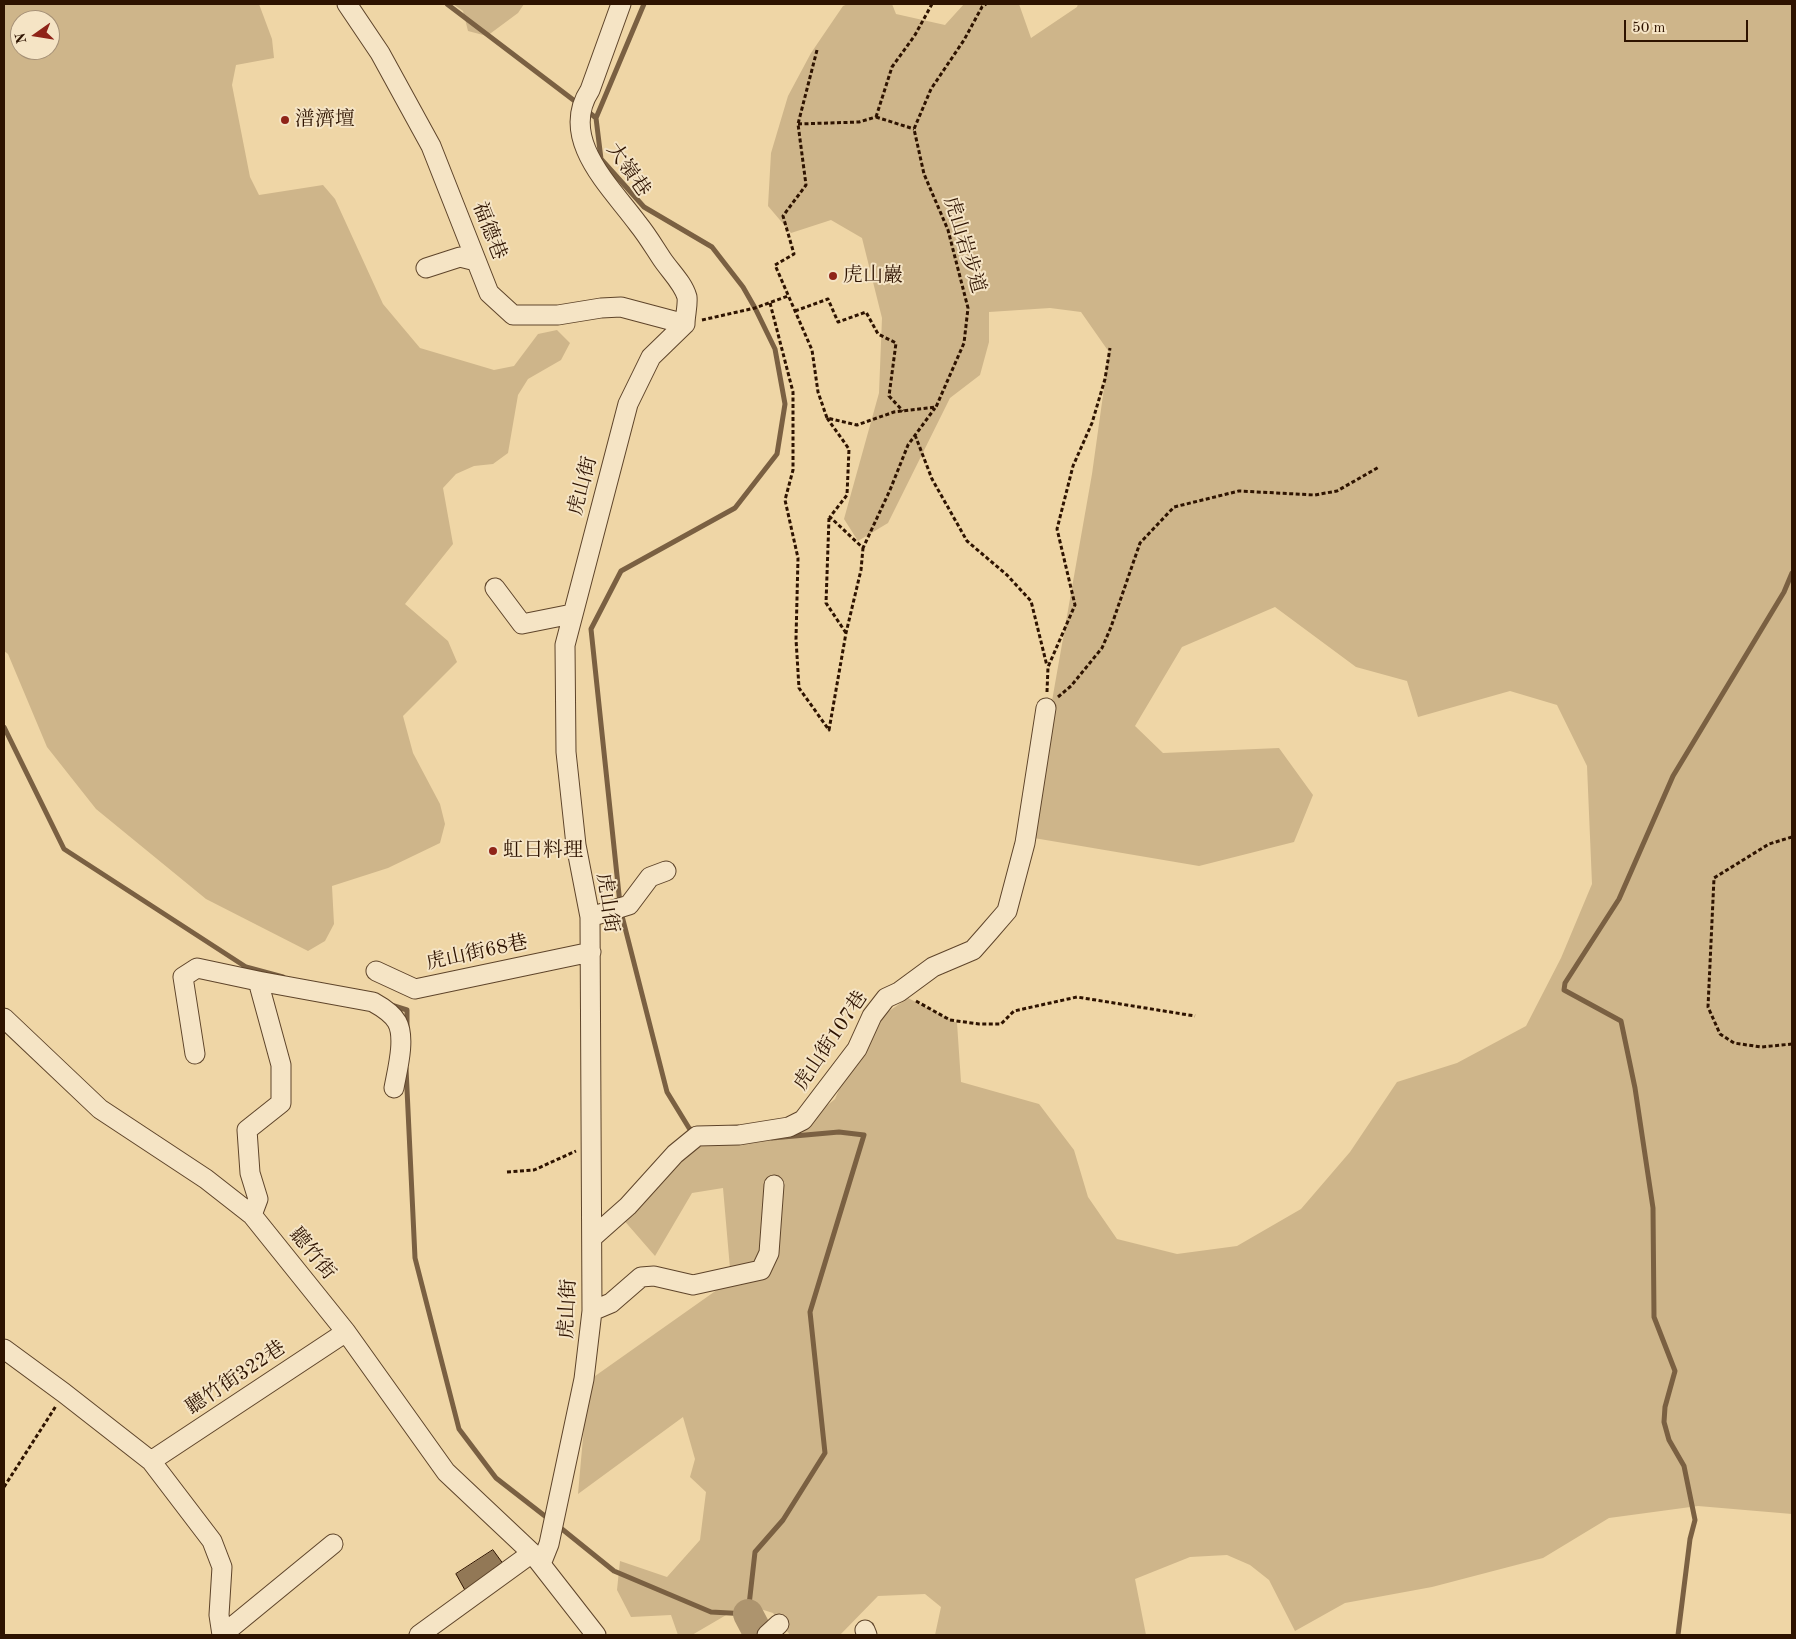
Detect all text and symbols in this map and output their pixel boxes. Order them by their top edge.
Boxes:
north arrow [10,10,60,60]
scale bar [1626,10,1750,42]
text: 50 m [1632,21,1666,36]
text: N [13,31,29,45]
place label: 潽濟壇 [295,108,355,132]
marker: 潽濟壇 [279,114,291,126]
street label: 大嶺巷 [601,139,655,201]
street label: 虎山岩步道 [938,194,990,296]
street label: 福德巷 [467,199,511,263]
place label: 虎山巖 [843,264,903,288]
marker: 虎山巖 [827,270,839,282]
street label: 虎山街 [564,454,602,518]
place label: 虹日料理 [503,839,583,863]
marker: 虹日料理 [487,845,499,857]
street label: 虎山街 [591,872,623,934]
street label: 虎山街68巷 [424,931,530,975]
street label: 虎山街107巷 [789,987,873,1095]
street label: 聽竹街 [284,1223,340,1285]
street label: 虎山街 [554,1278,582,1340]
street label: 聽竹街322巷 [182,1336,290,1420]

